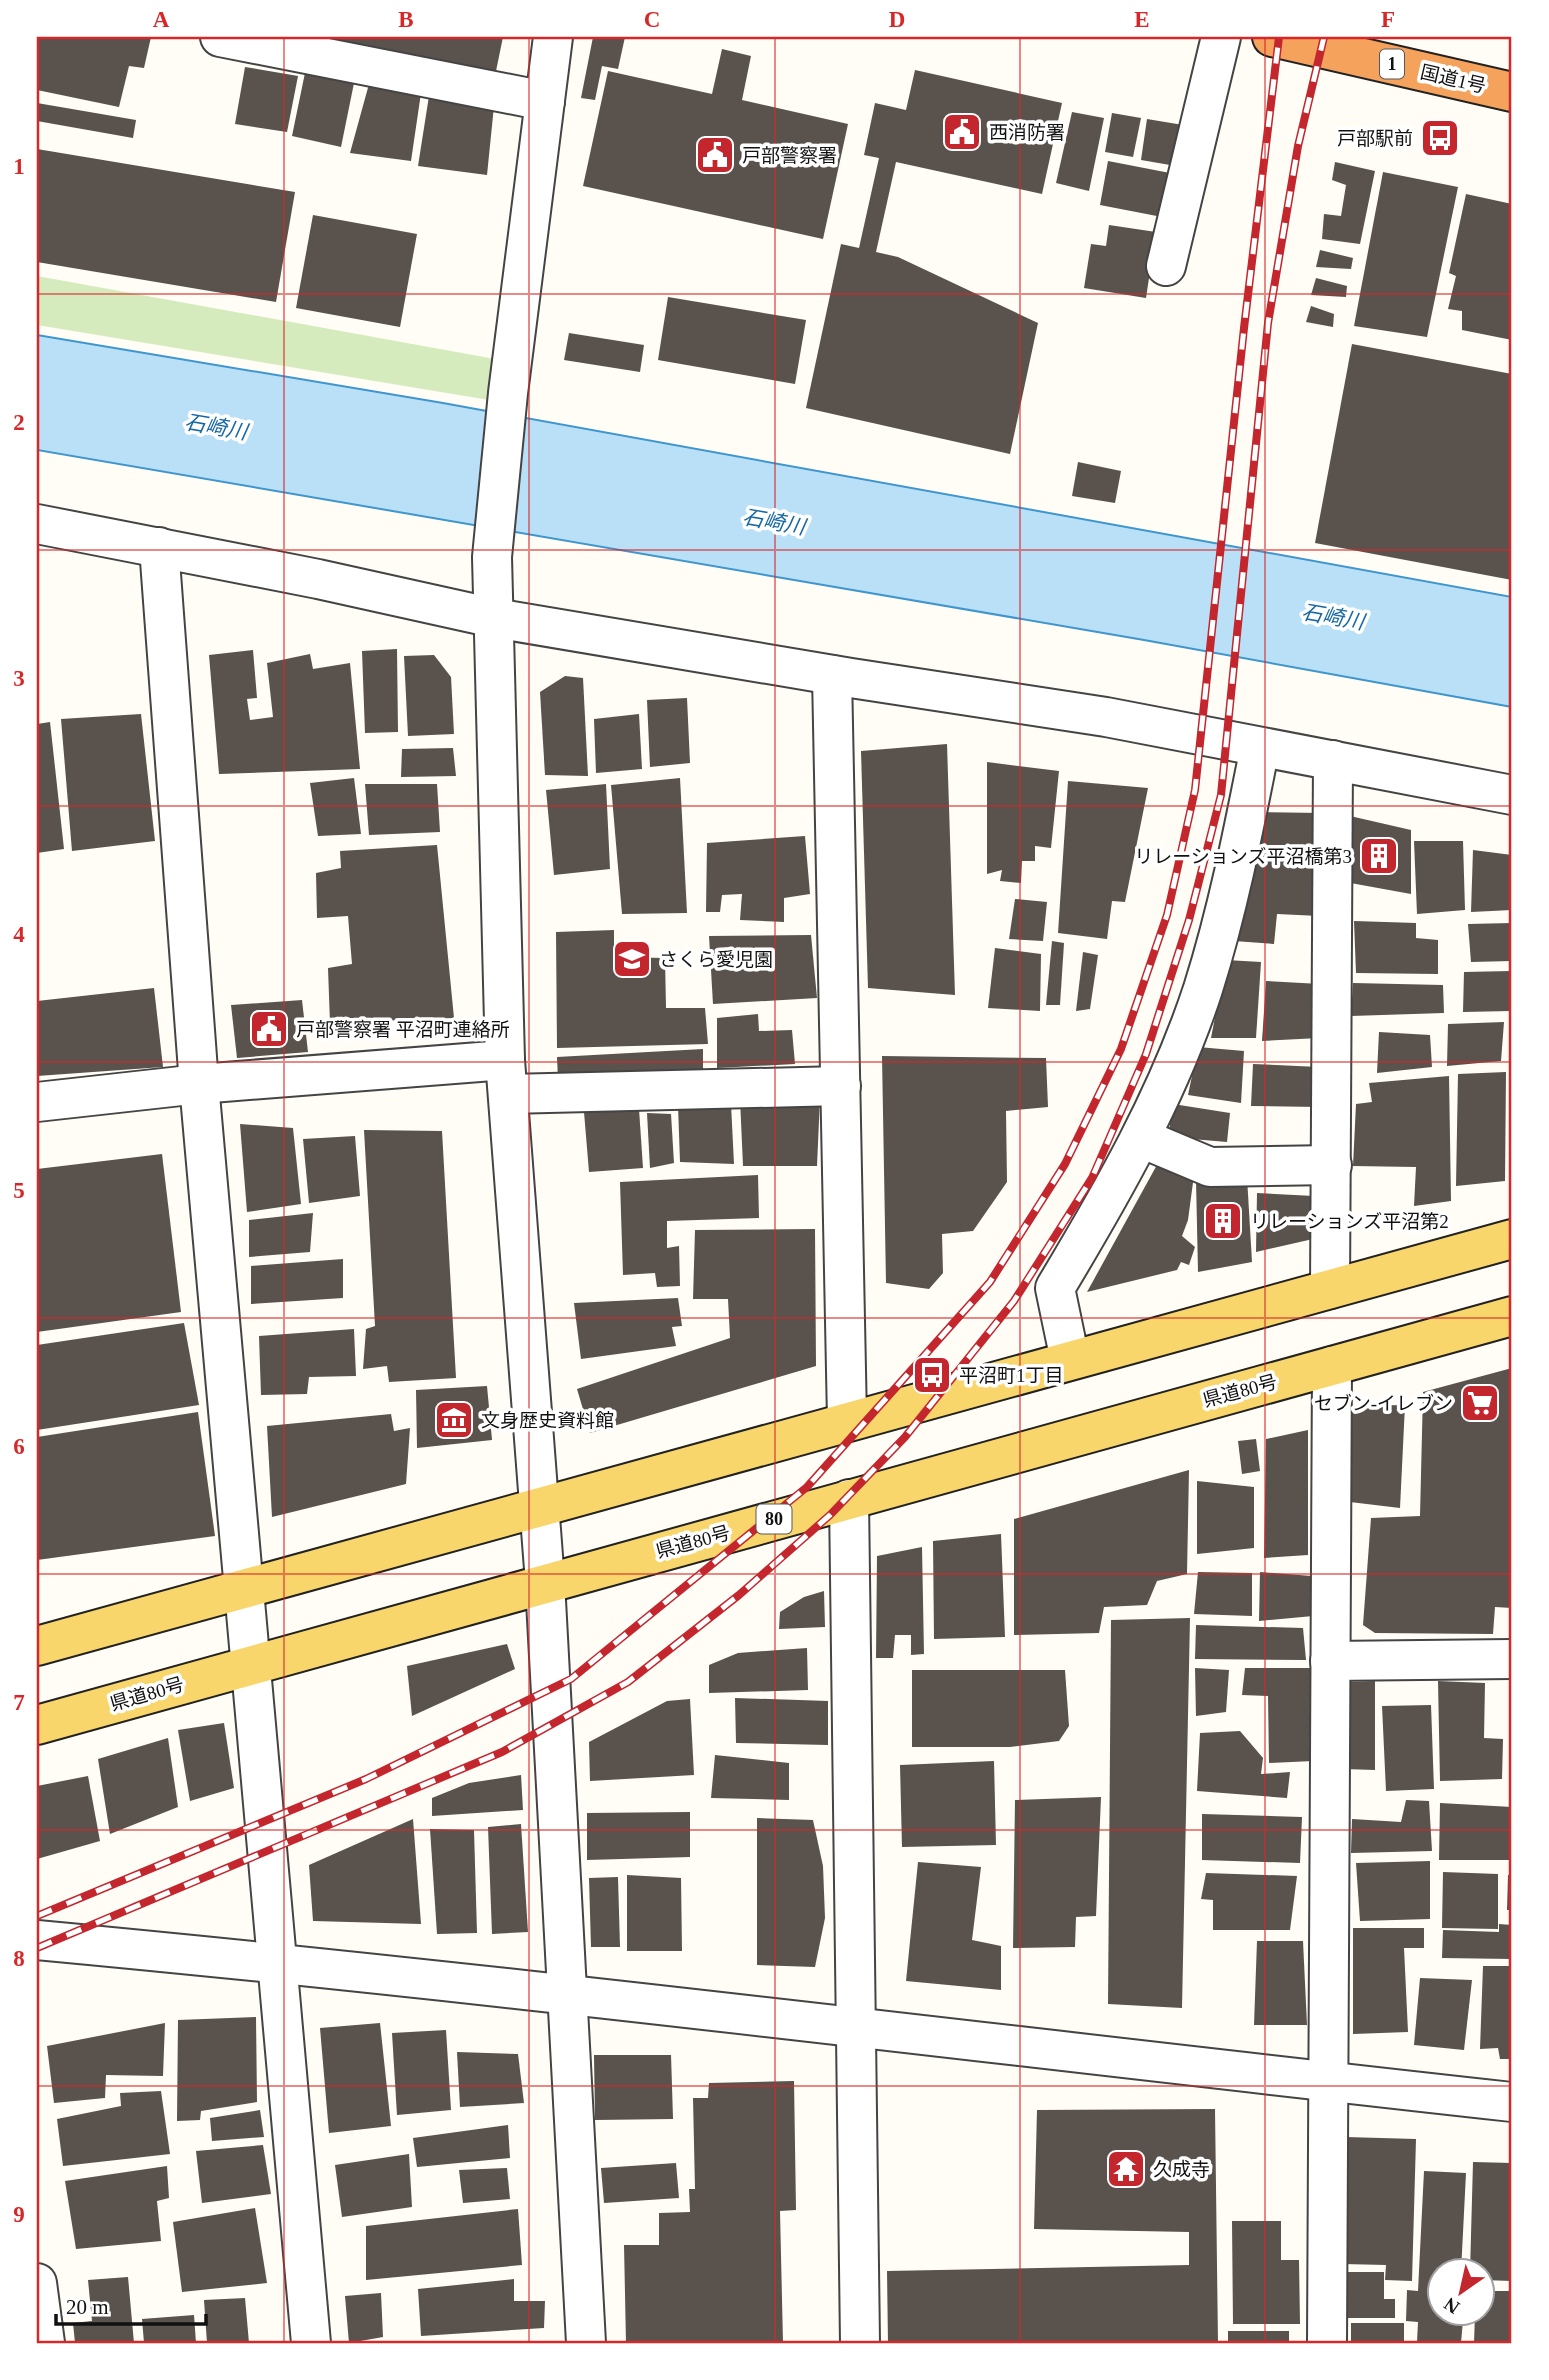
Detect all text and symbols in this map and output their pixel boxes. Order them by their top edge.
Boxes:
text: A [153,7,170,32]
text: B [398,7,414,32]
text: C [644,7,660,32]
text: D [889,7,905,32]
text: E [1134,7,1150,32]
text: F [1381,7,1395,32]
road number: 1 [1380,50,1404,78]
street label: 国道1号 [1418,61,1488,97]
public building icon: 西消防署 [941,111,983,153]
bus stop icon: 戸部駅前 [1419,117,1461,159]
place label: 西消防署 [989,122,1065,143]
place label: 戸部駅前 [1337,128,1413,149]
public building icon: 戸部警察署 [694,134,736,176]
place label: 戸部警察署 [742,145,837,166]
text: 1 [13,154,25,179]
text: 2 [13,410,25,435]
water label: 石崎川 [183,410,251,445]
water label: 石崎川 [741,505,809,540]
water label: 石崎川 [1300,600,1368,635]
text: 3 [13,666,25,691]
building icon: リレーションズ平沼橋第3 [1358,835,1400,877]
place label: リレーションズ平沼橋第3 [1134,846,1352,867]
text: 4 [13,922,25,947]
school or university icon: さくら愛児園 [611,938,653,980]
place label: さくら愛児園 [659,949,773,970]
public building icon: 戸部警察署 平沼町連絡所 [248,1008,290,1050]
place label: 戸部警察署 平沼町連絡所 [296,1019,510,1040]
text: 5 [13,1178,25,1203]
building icon: リレーションズ平沼第2 [1202,1200,1244,1242]
place label: リレーションズ平沼第2 [1250,1211,1449,1232]
bus stop icon: 平沼町1丁目 [911,1354,953,1396]
place label: 平沼町1丁目 [959,1365,1064,1386]
street label: 県道80号 [1201,1371,1279,1411]
supermarket icon: セブン-イレブン [1459,1382,1501,1424]
place label: セブン-イレブン [1314,1393,1453,1414]
museum icon: 文身歴史資料館 [433,1399,475,1441]
place label: 文身歴史資料館 [481,1410,614,1431]
text: 6 [13,1434,25,1459]
road number: 80 [756,1504,792,1534]
street label: 県道80号 [654,1522,732,1562]
street label: 県道80号 [108,1673,186,1715]
text: 7 [13,1690,25,1715]
text: 8 [13,1946,25,1971]
temple icon: 久成寺 [1105,2148,1147,2190]
place label: 久成寺 [1153,2159,1210,2180]
text: 9 [13,2202,25,2227]
north arrow [1426,2258,1496,2328]
scale bar [56,2282,206,2326]
text: N [1440,2293,1463,2318]
text: 20 m [66,2295,109,2319]

